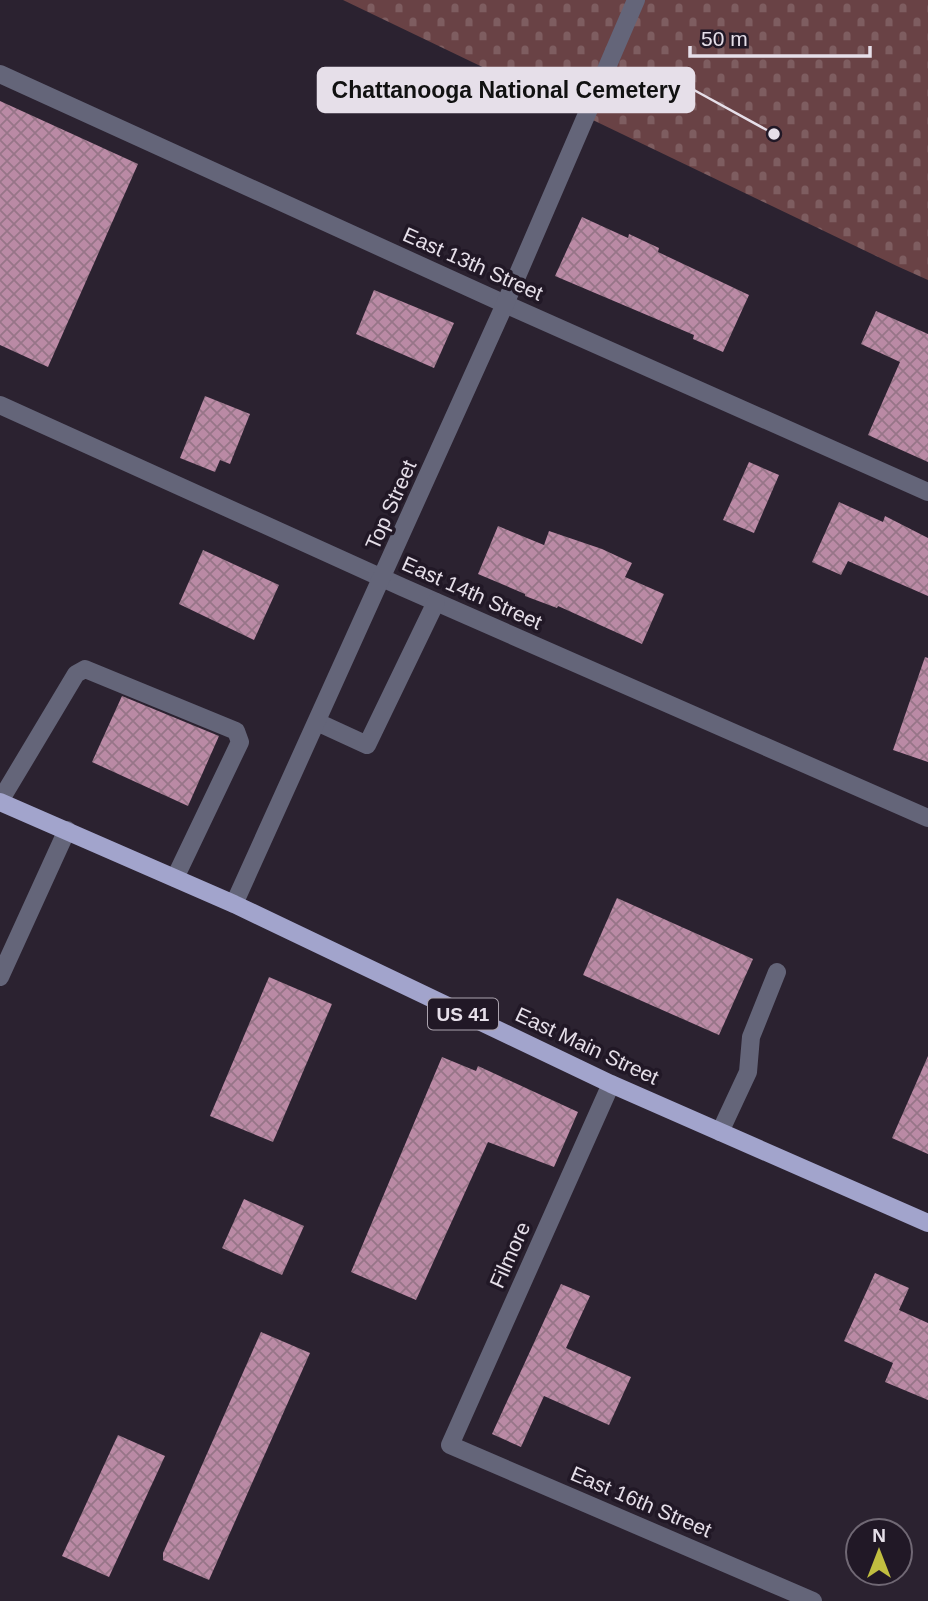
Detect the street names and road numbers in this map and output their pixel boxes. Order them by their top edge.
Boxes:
street label: East 13th Street [400,222,547,305]
street label: Top Street [361,456,421,553]
street label: East 14th Street [399,551,546,634]
road number: US 41 [428,998,498,1030]
street label: East Main Street [512,1002,663,1089]
street label: Filmore [485,1218,534,1291]
street label: East 16th Street [567,1462,715,1542]

